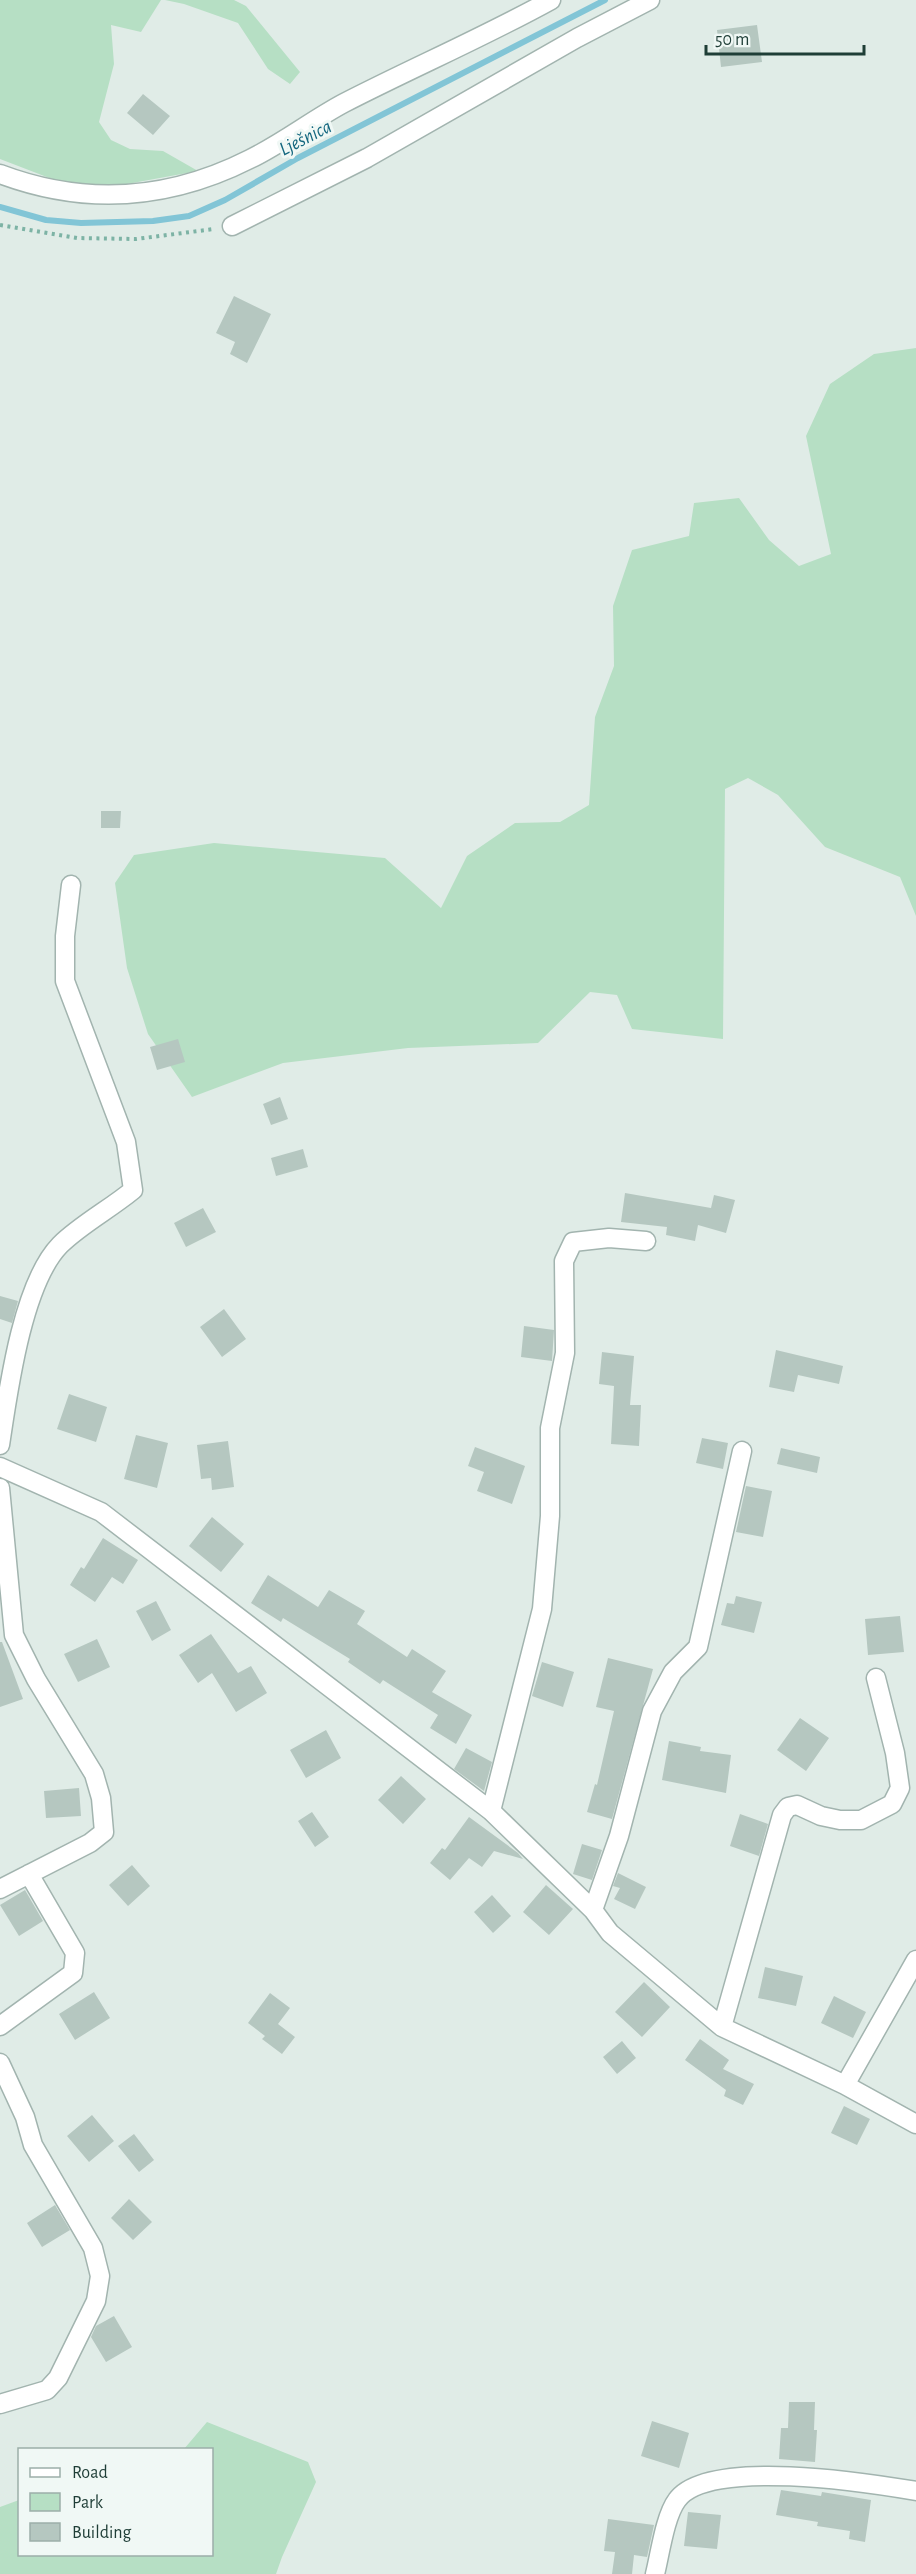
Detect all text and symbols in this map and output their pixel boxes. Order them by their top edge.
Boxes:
scale bar [706,18,864,56]
text: 50 m [715,31,749,49]
water label: Lješnica [276,116,335,159]
legend [18,2448,213,2556]
text: Road [72,2464,108,2482]
text: Park [72,2494,104,2512]
text: Building [72,2524,132,2542]

